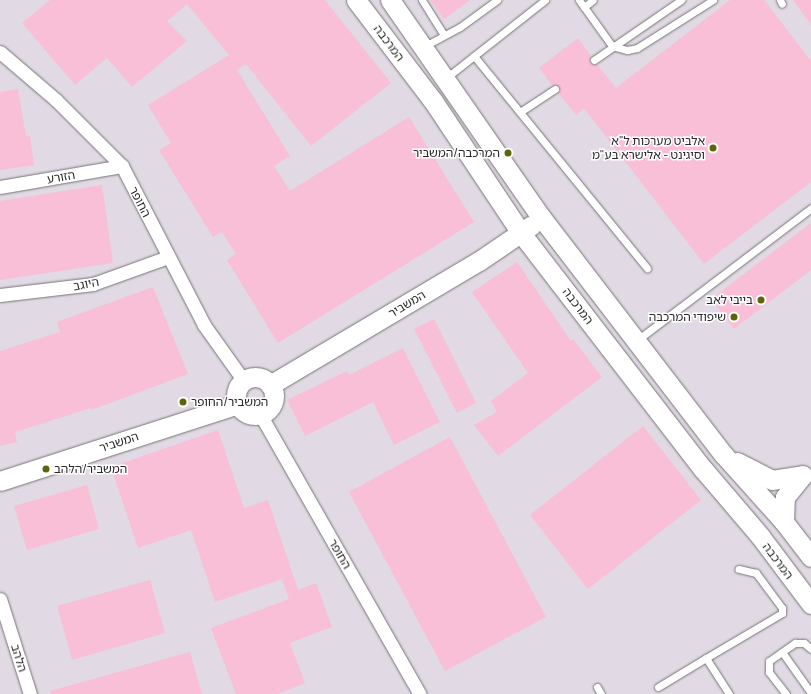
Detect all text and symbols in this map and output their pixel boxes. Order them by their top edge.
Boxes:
street label: המרכבה [371,22,407,64]
place label: אלביט מערכות ל"א וסיגינט - אלישרא בע"מ [592,134,705,162]
marker: אלביט מערכות ל"א וסיגינט - אלישרא בע"מ [708,143,718,153]
place label: המרכבה/המשביר [413,146,500,160]
marker: המרכבה/המשביר [503,148,513,158]
street label: הזורע [46,167,76,187]
street label: החופר [126,184,154,220]
street label: היוגב [72,274,100,294]
street label: המרכבה [560,285,596,327]
street label: המשביר [386,287,428,321]
place label: בייבי לאב [706,293,753,307]
marker: בייבי לאב [756,295,766,305]
place label: שיפודי המרכבה [649,310,726,324]
marker: שיפודי המרכבה [729,312,739,322]
place label: המשביר/החופר [191,395,268,409]
marker: המשביר/החופר [178,397,188,407]
street label: המשביר [98,429,140,455]
place label: המשביר/הלהב [54,462,127,476]
marker: המשביר/הלהב [41,464,51,474]
street label: החופר [326,536,354,572]
street label: המרכבה [760,540,796,582]
street label: הלהב [8,642,30,674]

